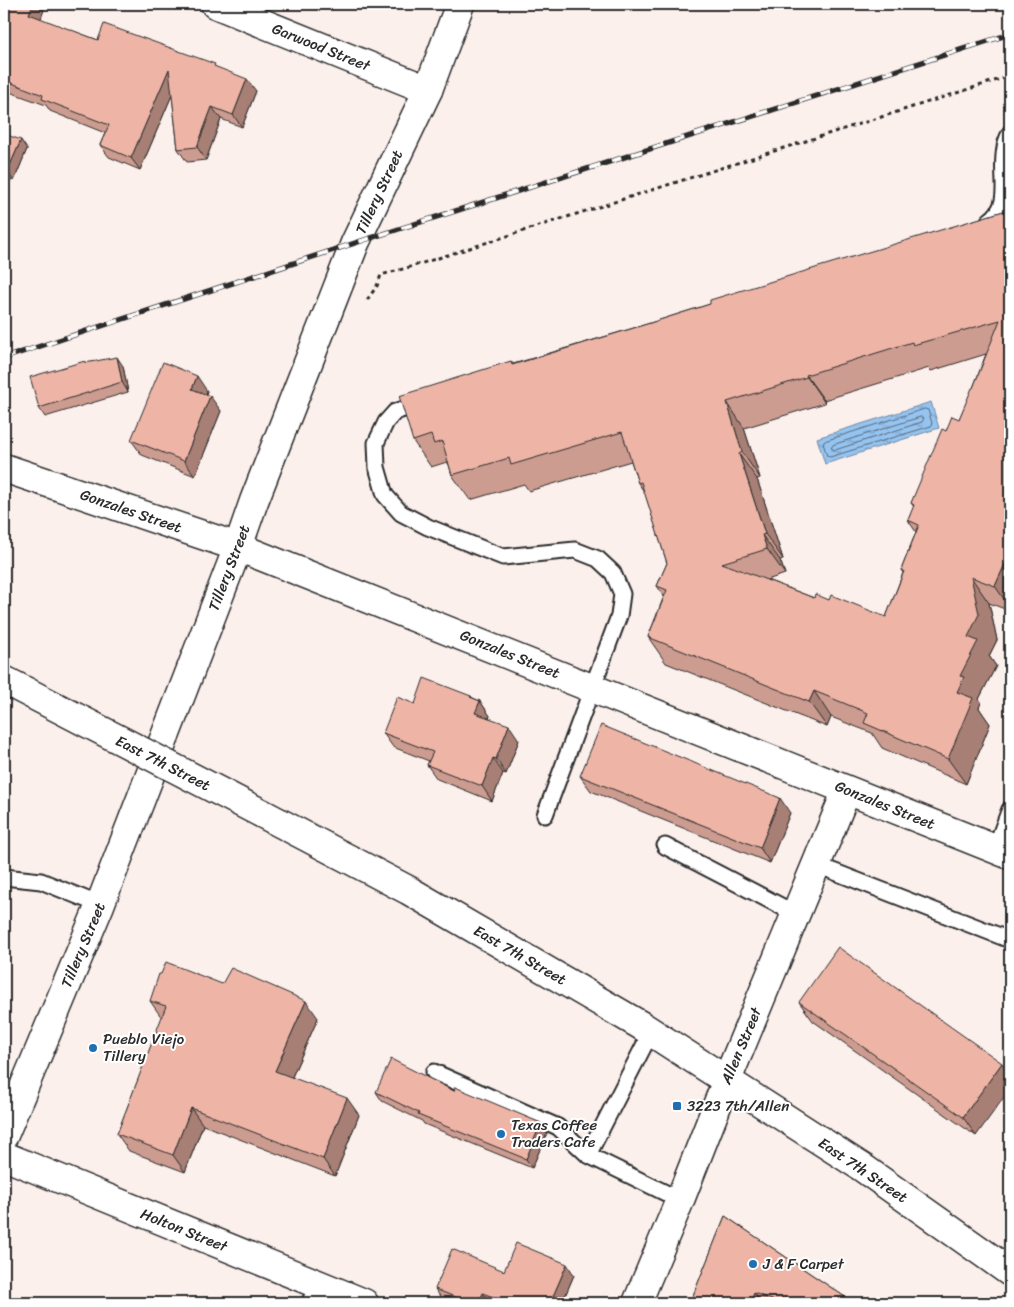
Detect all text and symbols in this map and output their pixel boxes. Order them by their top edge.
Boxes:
street label: Garwood Street [268,15,375,79]
street label: Tillery Street [348,145,410,239]
street label: Gonzales Street [77,481,186,541]
street label: Tillery Street [201,521,258,615]
street label: Gonzales Street [456,622,564,686]
street label: East 7th Street [111,728,215,798]
street label: Gonzales Street [831,773,939,837]
street label: Tillery Street [53,898,113,992]
street label: East 7th Street [469,918,572,992]
street label: Allen Street [713,1003,769,1089]
place label: Pueblo Viejo Tillery [103,1026,185,1069]
marker: Pueblo Viejo Tillery [87,1042,99,1054]
place label: 3223 7th/Allen [687,1093,789,1119]
marker: 3223 7th/Allen [671,1100,683,1112]
place label: Texas Coffee Traders Cafe [511,1112,597,1155]
marker: Texas Coffee Traders Cafe [495,1128,507,1140]
street label: East 7th Street [813,1130,914,1210]
street label: Holton Street [137,1201,232,1260]
place label: J & F Carpet [762,1251,845,1277]
marker: J & F Carpet [747,1258,759,1270]

